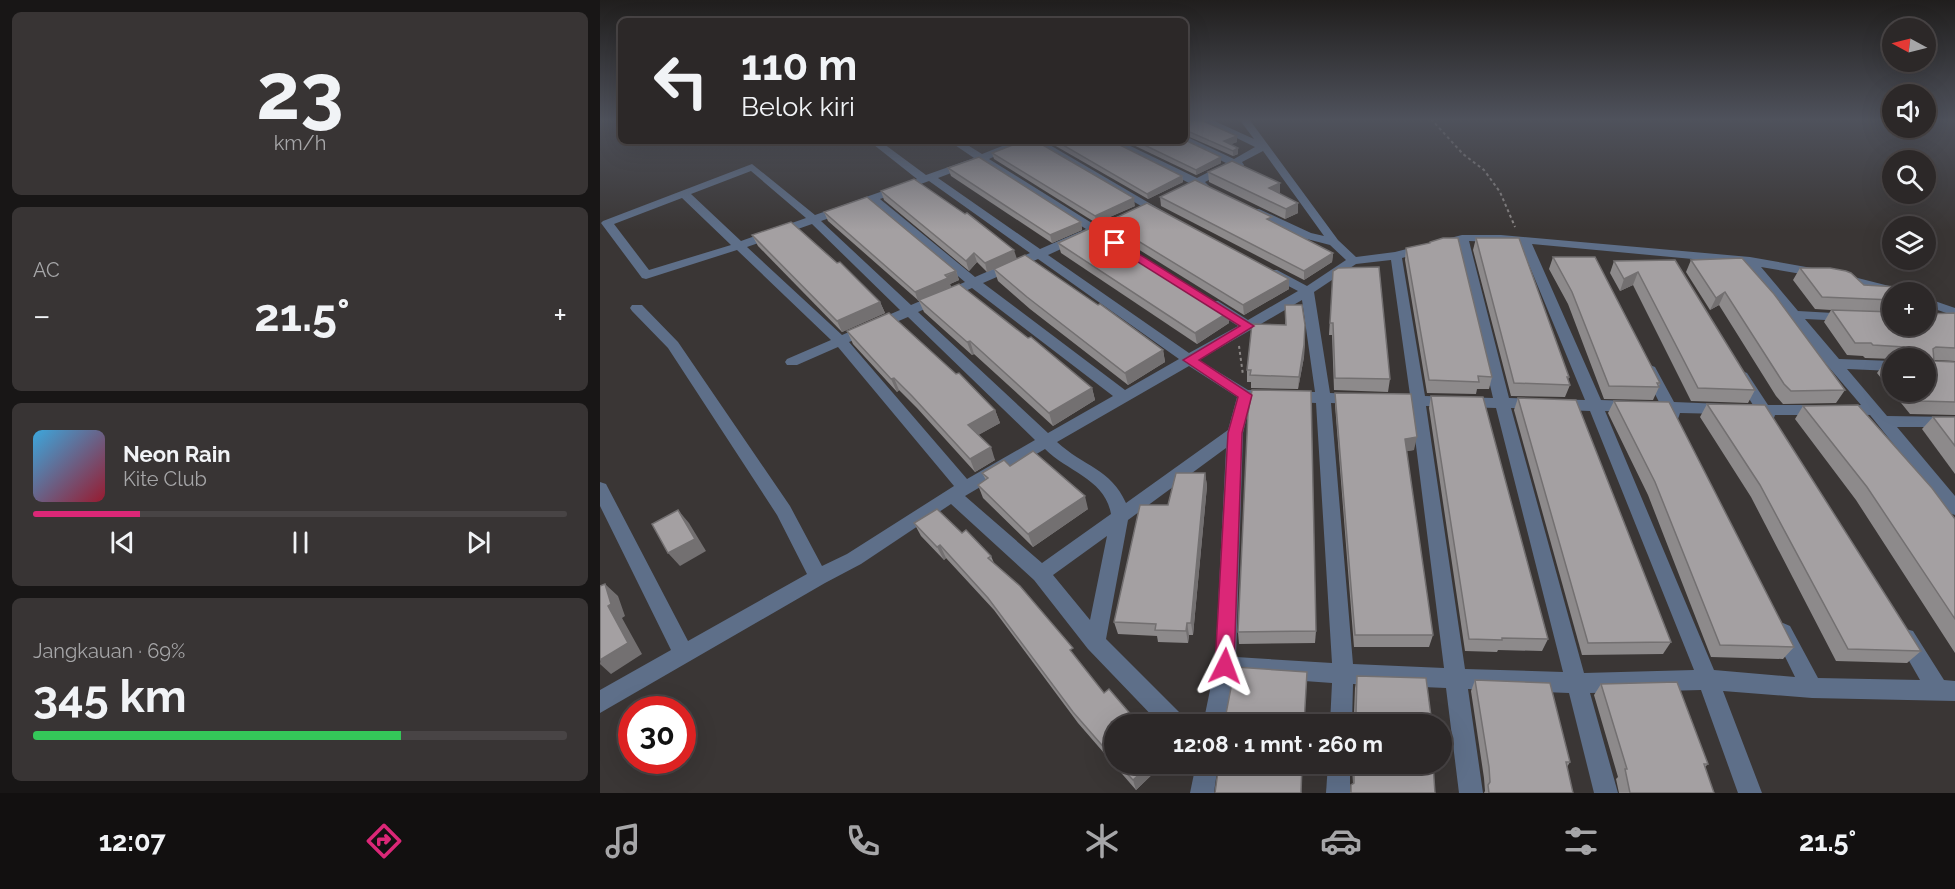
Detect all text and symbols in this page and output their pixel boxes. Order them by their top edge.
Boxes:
north arrow [1882,18,1936,72]
map controls [1882,18,1936,402]
text: 110 m [741,41,857,90]
icon: left [642,42,720,120]
text: 23 [256,46,344,137]
button: sound [1882,84,1936,138]
text: Belok kiri [741,91,855,122]
text: km/h [274,131,326,155]
button: search [1882,150,1936,204]
button: layers [1882,216,1936,270]
pin [1089,217,1140,268]
icon: arrive [1098,226,1131,259]
text: AC [33,258,60,282]
button: + [1882,282,1936,336]
text: 21.5° [254,289,350,342]
text: − [33,296,51,335]
text: + [553,296,567,335]
button: − [1882,348,1936,402]
text: Neon Rain [123,441,231,467]
text: Kite Club [123,467,207,491]
icon: previous [106,526,139,559]
icon: pause [284,526,317,559]
icon: next [462,526,495,559]
position arrow [1193,634,1257,698]
text: Jangkauan · 69% [33,639,185,663]
text: 345 km [33,670,187,723]
speed limit sign: 30 [618,696,696,774]
text: 12:08 · 1 mnt · 260 m [1173,731,1383,757]
icon: directions [363,820,405,862]
icon: music [602,820,644,862]
icon: phone [842,820,884,862]
icon: climate [1081,820,1123,862]
icon: car [1320,820,1362,862]
icon: filters [1560,820,1602,862]
text: 12:07 [99,826,166,857]
text: 21.5° [1799,826,1856,857]

